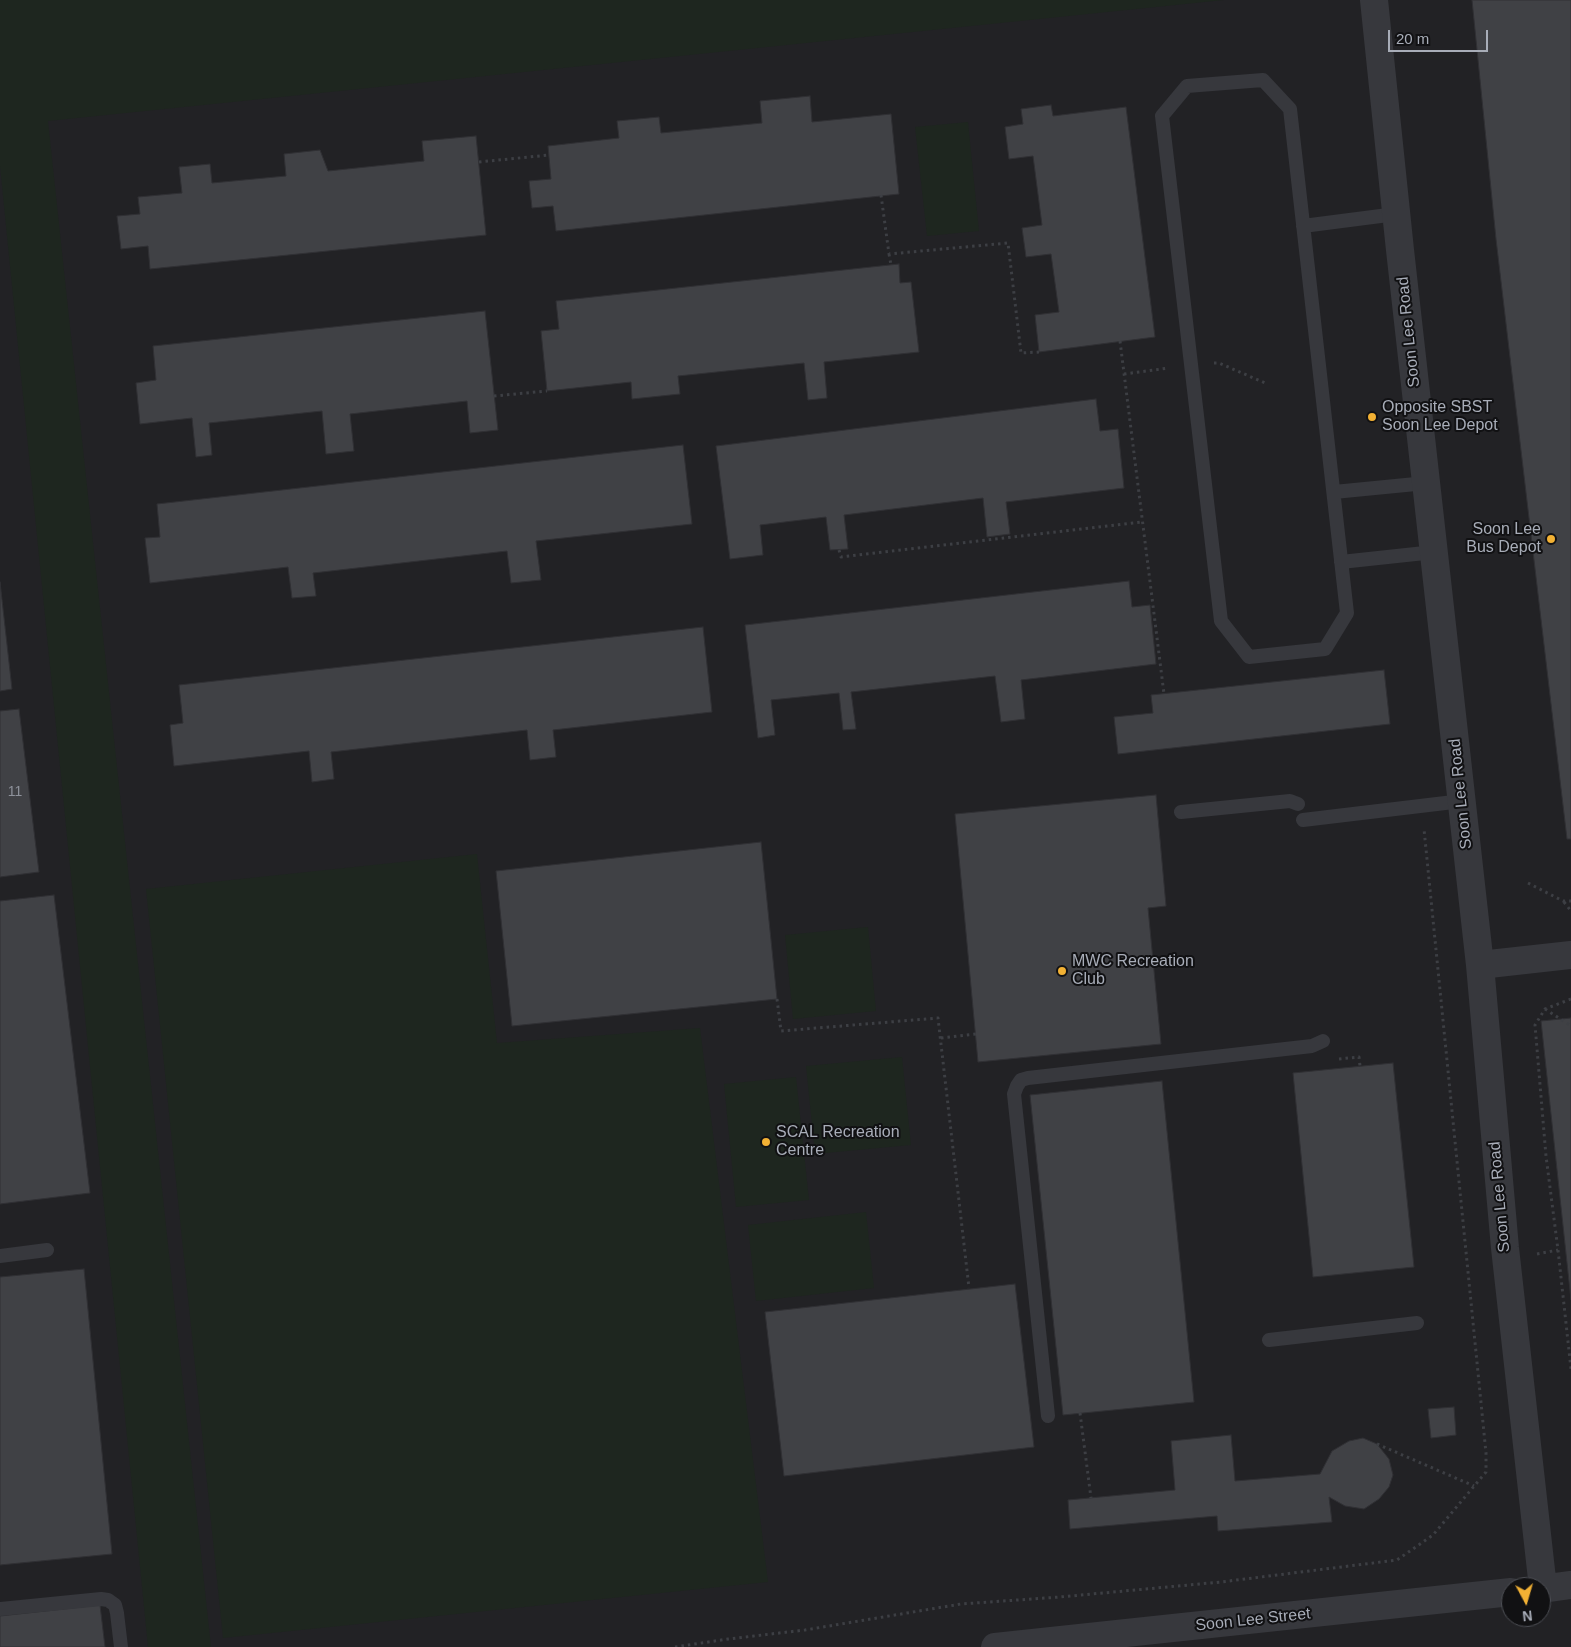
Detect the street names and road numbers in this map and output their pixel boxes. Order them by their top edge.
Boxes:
street label: Soon Lee Road [1394,276,1424,388]
street label: Soon Lee Road [1446,738,1476,850]
street label: Soon Lee Road [1486,1141,1514,1253]
street label: Soon Lee Street [1194,1604,1312,1636]

